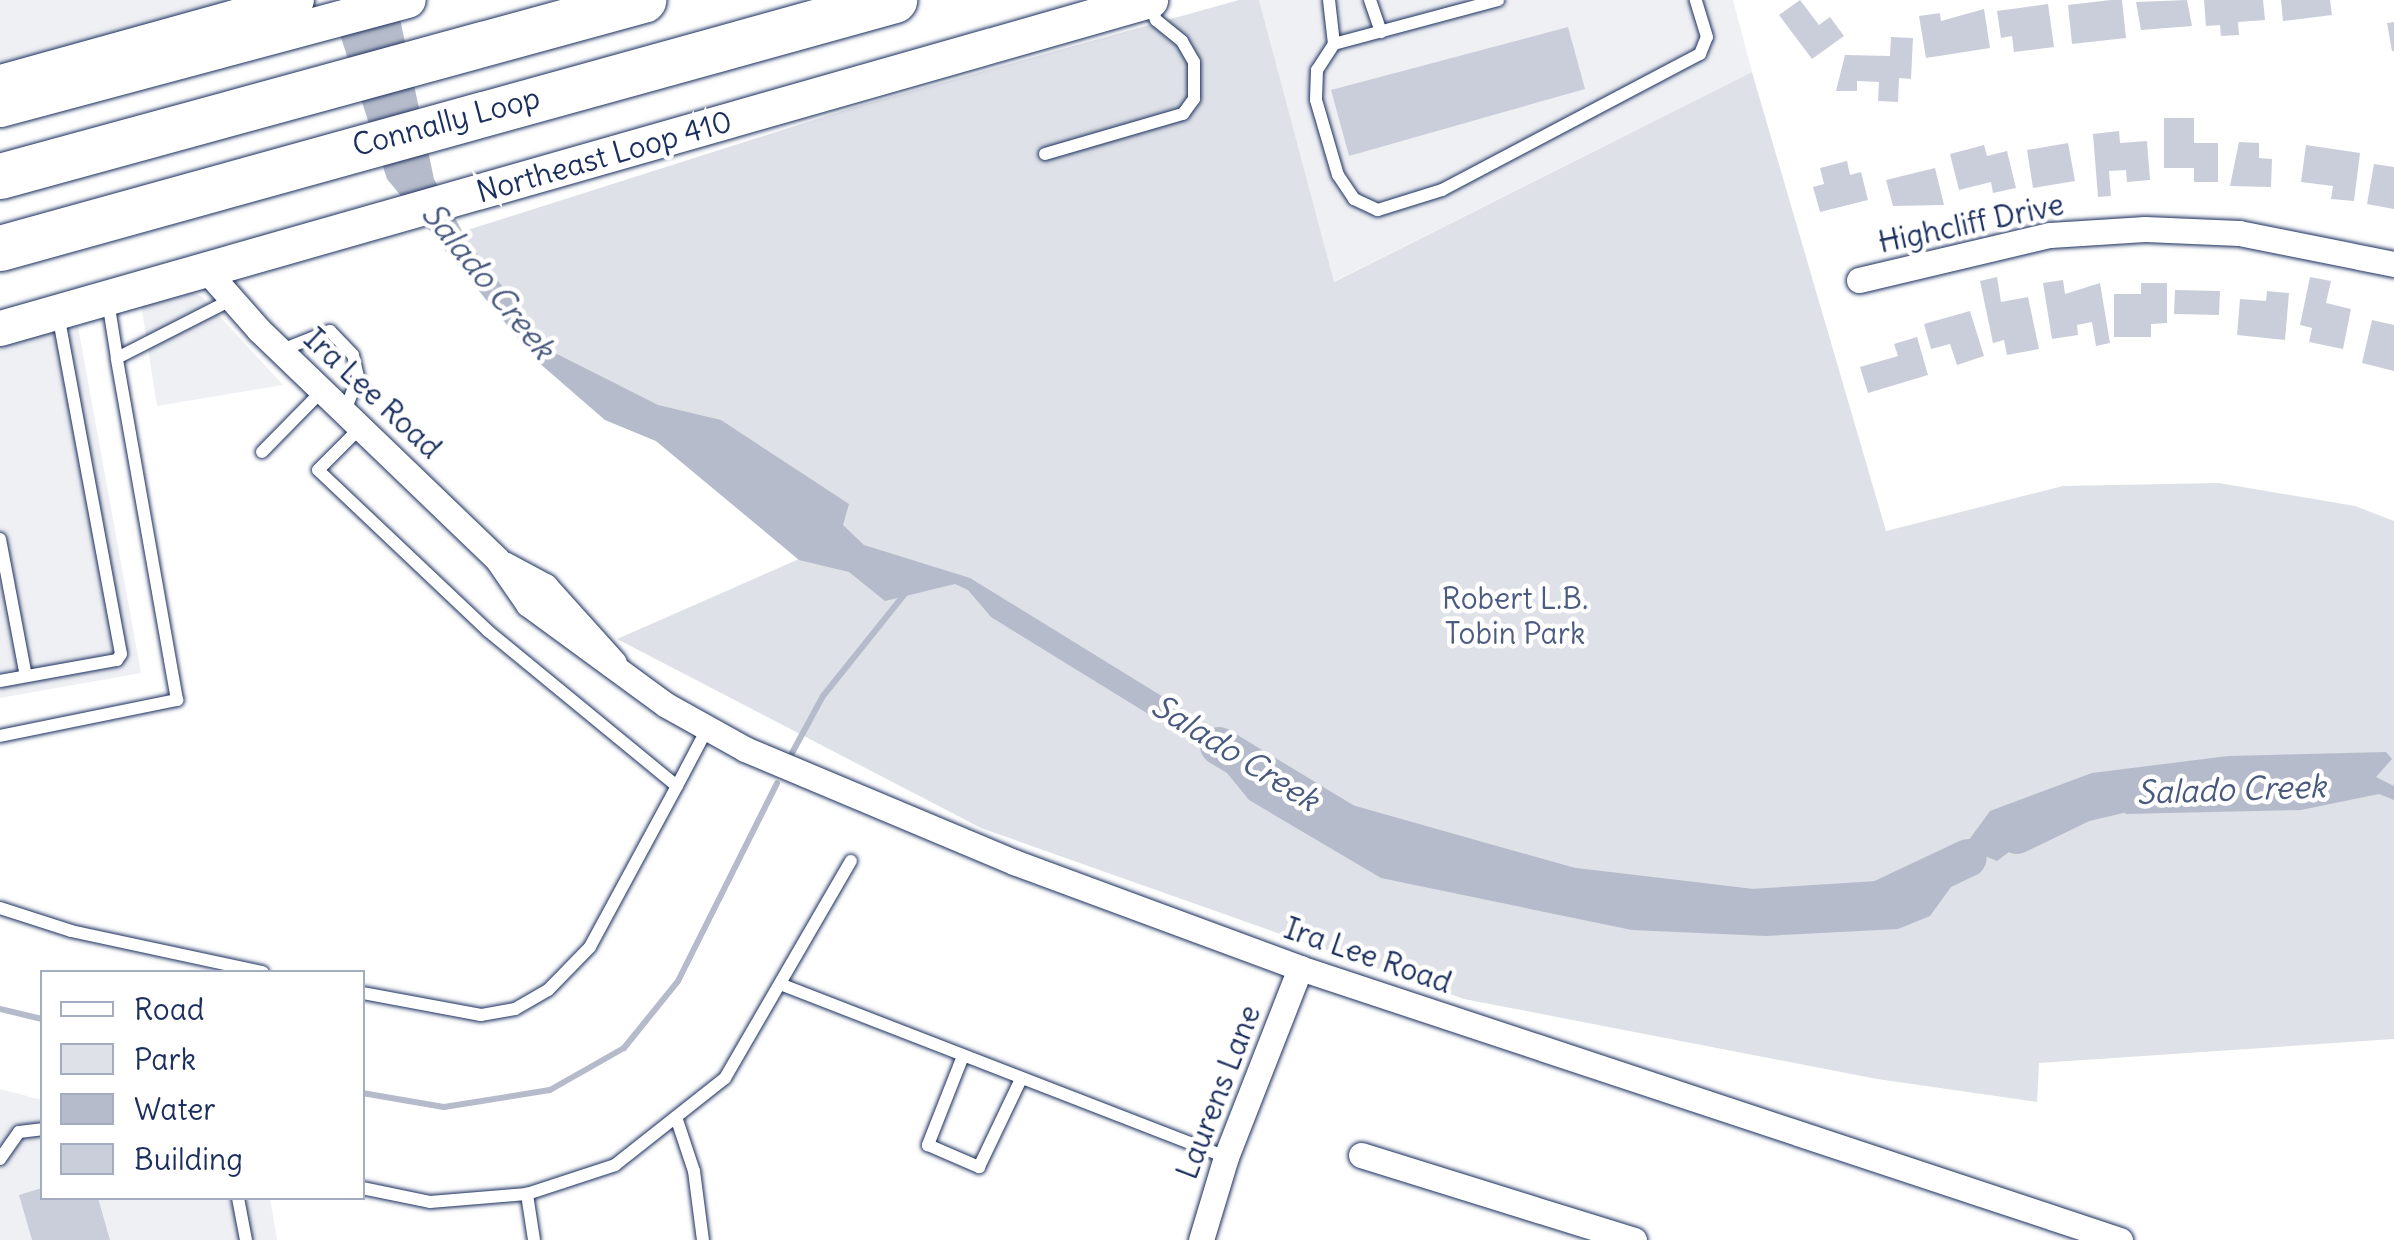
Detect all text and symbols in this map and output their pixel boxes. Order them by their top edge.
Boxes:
street label: Connally Loop [348,79,544,163]
street label: Northeast Loop 410 [472,102,736,210]
street label: Highcliff Drive [1875,186,2067,260]
water label: Salado Creek [413,195,563,367]
street label: Ira Lee Road [297,320,449,466]
park label: Robert L.B. Tobin Park [1442,580,1588,650]
water label: Salado Creek [1144,686,1326,820]
water label: Salado Creek [2136,768,2326,812]
street label: Ira Lee Road [1280,910,1456,1000]
legend [40,970,365,1200]
text: Road [134,990,204,1028]
street label: Laurens Lane [1168,1000,1268,1184]
text: Park [134,1040,196,1078]
text: Water [134,1090,216,1128]
text: Building [134,1140,243,1178]

